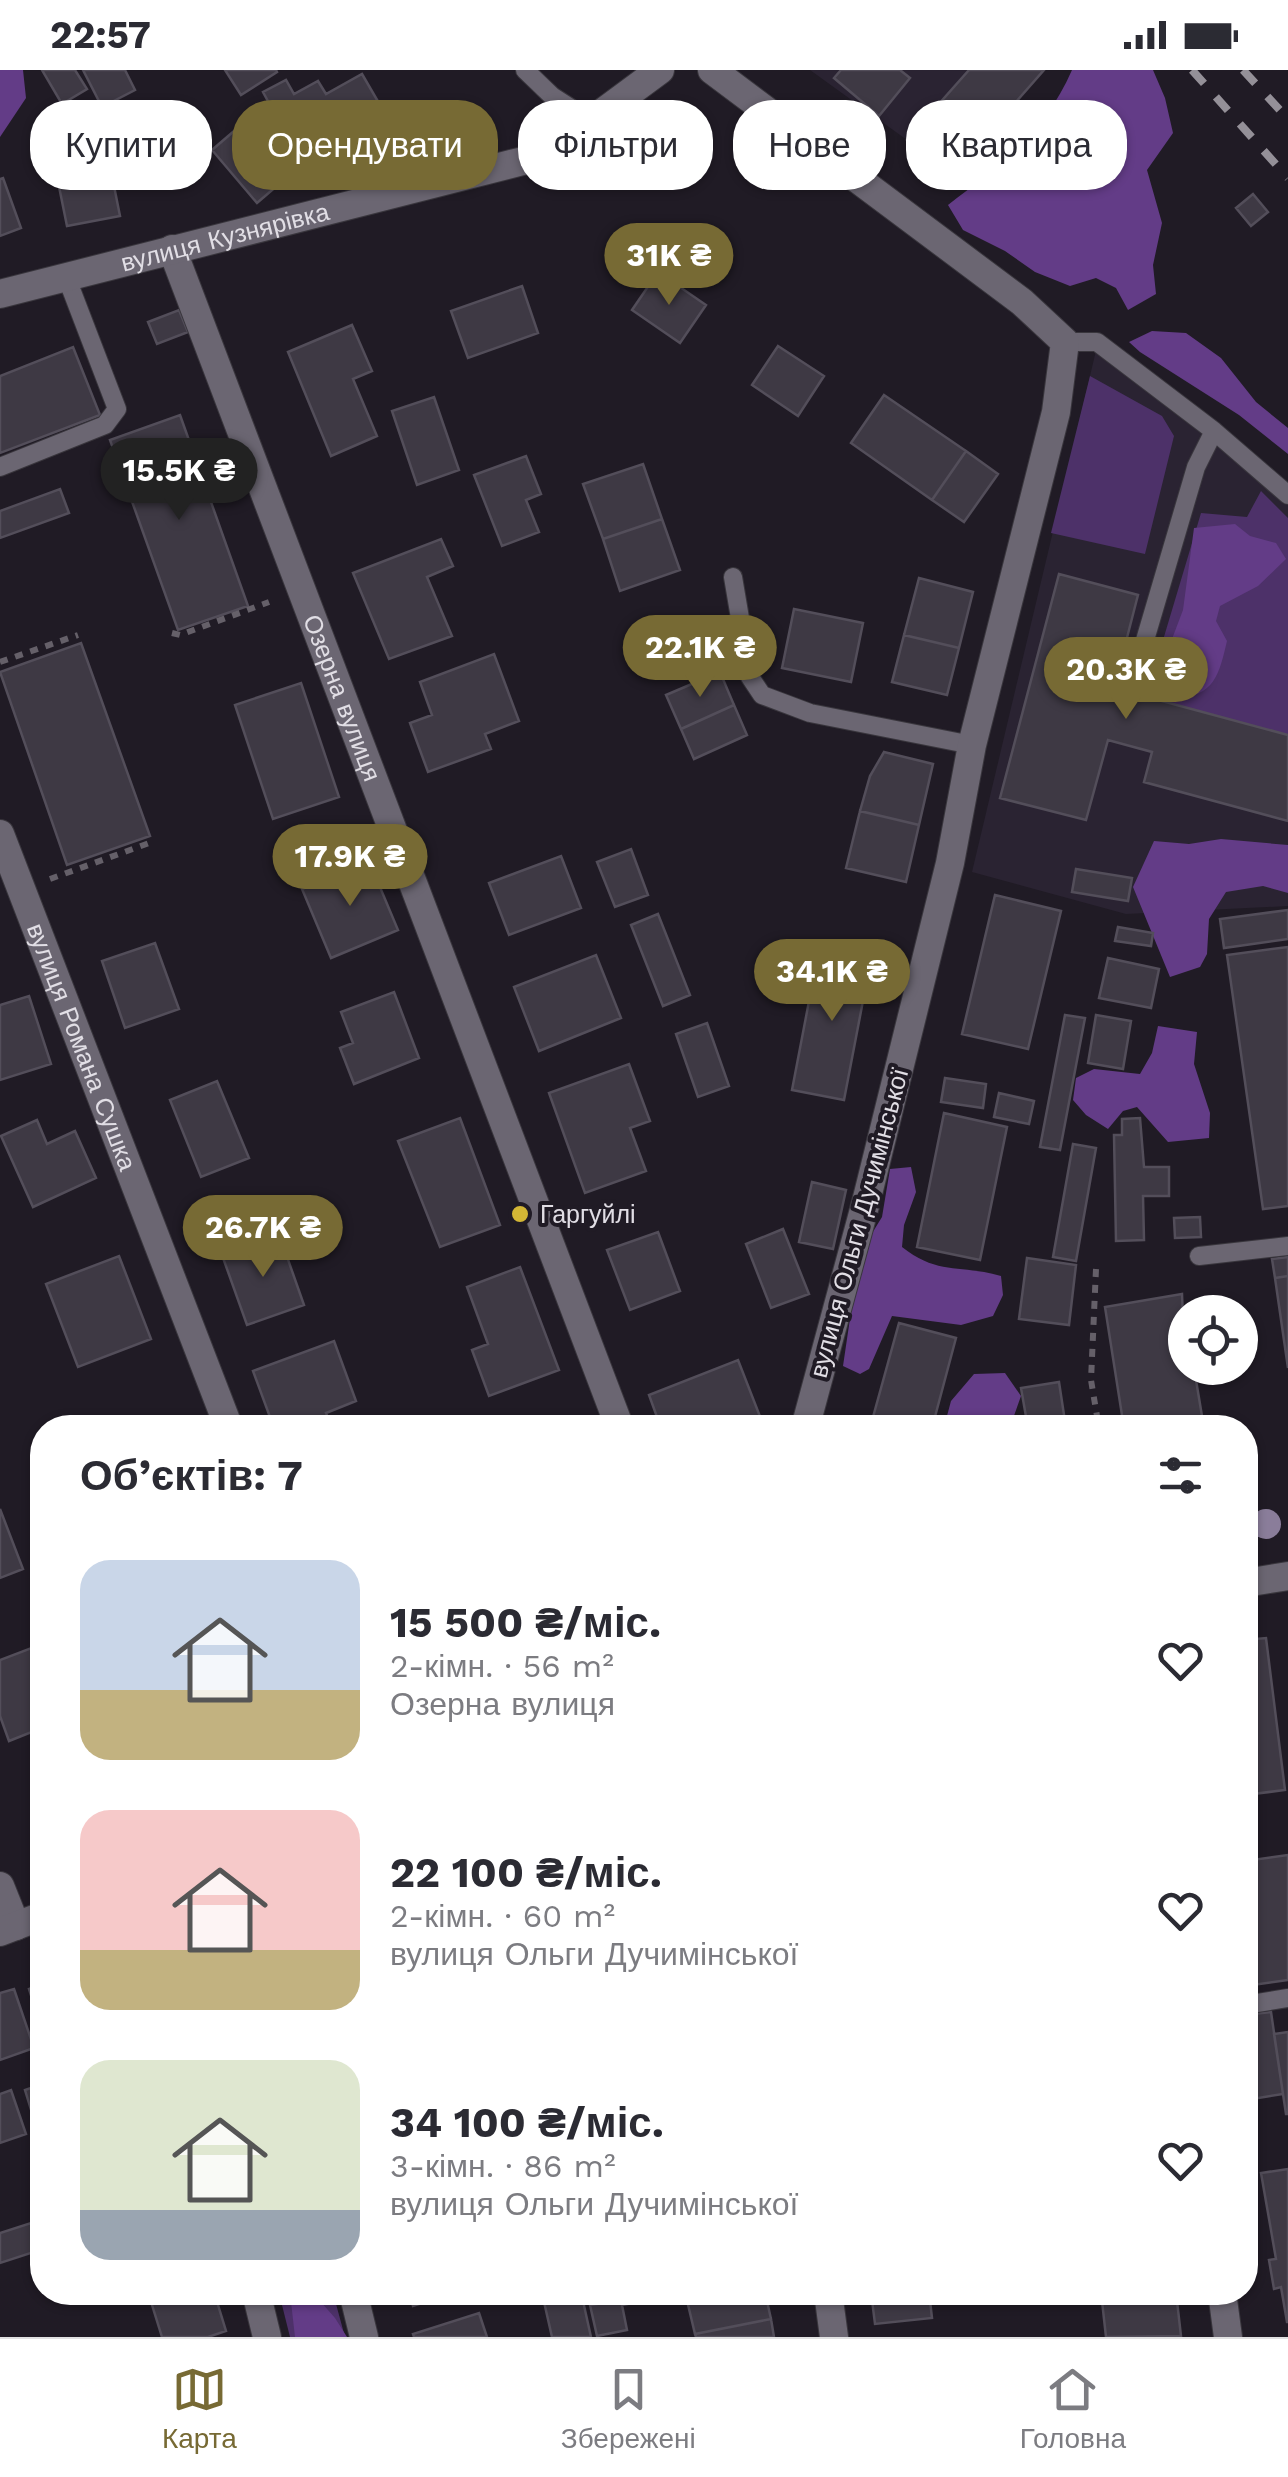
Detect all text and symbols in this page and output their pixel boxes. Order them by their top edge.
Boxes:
text: 22:57 [50,13,151,57]
chip: Купити [30,100,212,190]
chip: Орендувати [232,100,498,190]
chip: Фільтри [518,100,713,190]
chip: Нове [733,100,886,190]
chip: Квартира [906,100,1127,190]
street label: вулиця Кузнярівка [118,196,332,277]
pin: 31K ₴ [599,223,739,308]
text: 31K ₴ [626,236,712,274]
pin: 15.5K ₴ [87,438,271,523]
text: 15.5K ₴ [123,451,235,489]
street label: Озерна вулиця [298,610,387,785]
pin: 22.1K ₴ [608,615,792,700]
text: 22.1K ₴ [645,628,755,666]
pin: 20.3K ₴ [1034,637,1218,722]
text: 20.3K ₴ [1066,650,1186,688]
pin: 17.9K ₴ [258,824,442,909]
text: 17.9K ₴ [295,837,405,875]
street label: вулиця Романа Сушка [21,919,143,1175]
pin: 34.1K ₴ [740,939,924,1024]
text: 34.1K ₴ [776,952,888,990]
street label: вулиця Ольги Дучимінської [804,1065,914,1381]
pin: 26.7K ₴ [171,1195,355,1280]
place label: Гаргуйлі [540,1200,636,1229]
marker: Гаргуйлі [509,1203,531,1225]
text: 26.7K ₴ [205,1208,321,1246]
map controls [1168,1295,1258,1385]
button: locate [1168,1295,1258,1385]
icon: filters [1153,1448,1208,1503]
text: Об’єктів: 7 [80,1451,303,1500]
text: 15 500 ₴/міс. [390,1598,661,1647]
icon: home [160,1600,280,1720]
icon: heart [1153,1633,1208,1688]
text: 2-кімн. · 56 m² [390,1647,614,1685]
text: Озерна вулиця [390,1685,615,1723]
text: 22 100 ₴/міс. [390,1848,662,1897]
icon: home [160,1850,280,1970]
icon: heart [1153,1883,1208,1938]
text: 2-кімн. · 60 m² [390,1897,615,1935]
text: вулиця Ольги Дучимінської [390,1935,798,1973]
text: 34 100 ₴/міс. [390,2098,664,2147]
icon: home [160,2100,280,2220]
icon: heart [1153,2133,1208,2188]
text: 3-кімн. · 86 m² [390,2147,616,2185]
text: вулиця Ольги Дучимінської [390,2185,798,2223]
tab: Карта [162,2362,237,2455]
tab: Збережені [561,2362,696,2455]
tab: Головна [1020,2362,1126,2455]

